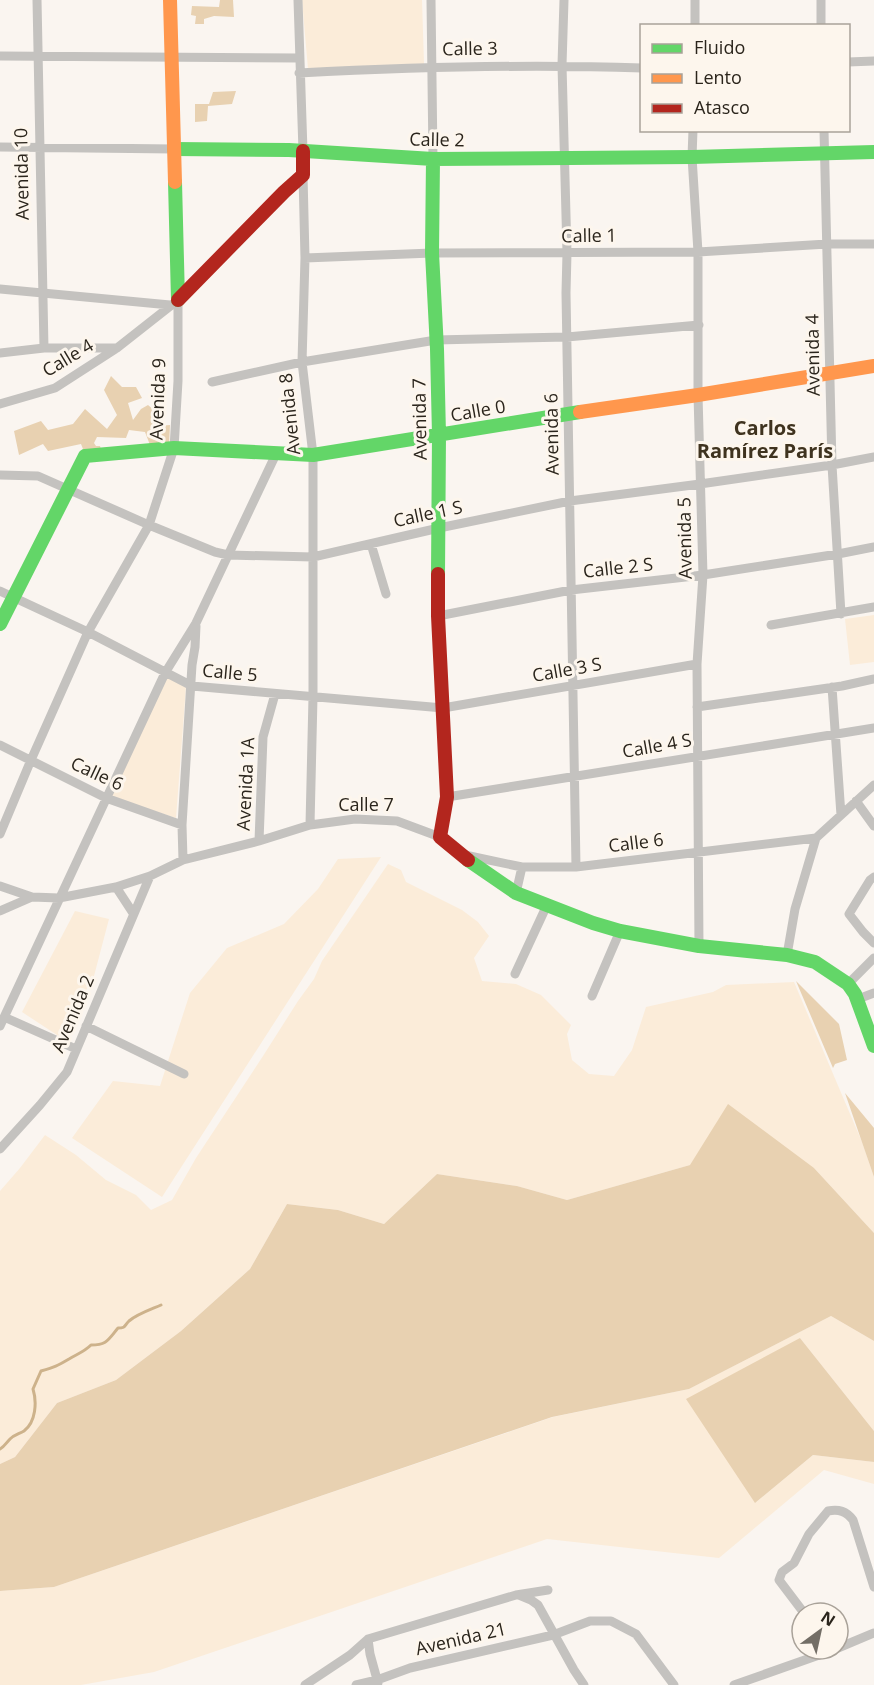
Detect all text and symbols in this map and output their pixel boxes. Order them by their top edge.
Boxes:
legend [640,24,850,132]
text: Fluido [694,35,745,59]
street label: Calle 3 [442,36,498,60]
text: Lento [694,65,742,89]
text: Atasco [694,95,750,119]
street label: Calle 2 [409,127,465,151]
street label: Avenida 10 [8,128,34,220]
street label: Calle 1 [561,223,617,247]
street label: Avenida 4 [799,314,825,396]
street label: Calle 4 [38,333,97,382]
street label: Avenida 9 [144,358,170,440]
street label: Avenida 8 [273,372,305,456]
street label: Avenida 7 [406,378,432,460]
street label: Calle 0 [448,393,507,427]
street label: Avenida 6 [538,393,564,475]
district label: Carlos Ramírez París [697,414,833,464]
street label: Calle 1 S [391,494,465,532]
street label: Avenida 5 [671,497,697,579]
street label: Calle 2 S [582,551,654,583]
street label: Calle 3 S [530,651,604,687]
street label: Calle 5 [201,658,259,686]
street label: Calle 4 S [620,727,694,763]
street label: Avenida 1A [231,736,259,831]
street label: Calle 6 [67,750,128,796]
street label: Calle 7 [338,792,394,816]
street label: Calle 6 [607,827,665,857]
street label: Avenida 2 [45,971,99,1056]
north arrow [790,1601,850,1661]
text: N [817,1606,840,1631]
street label: Avenida 21 [413,1616,508,1660]

